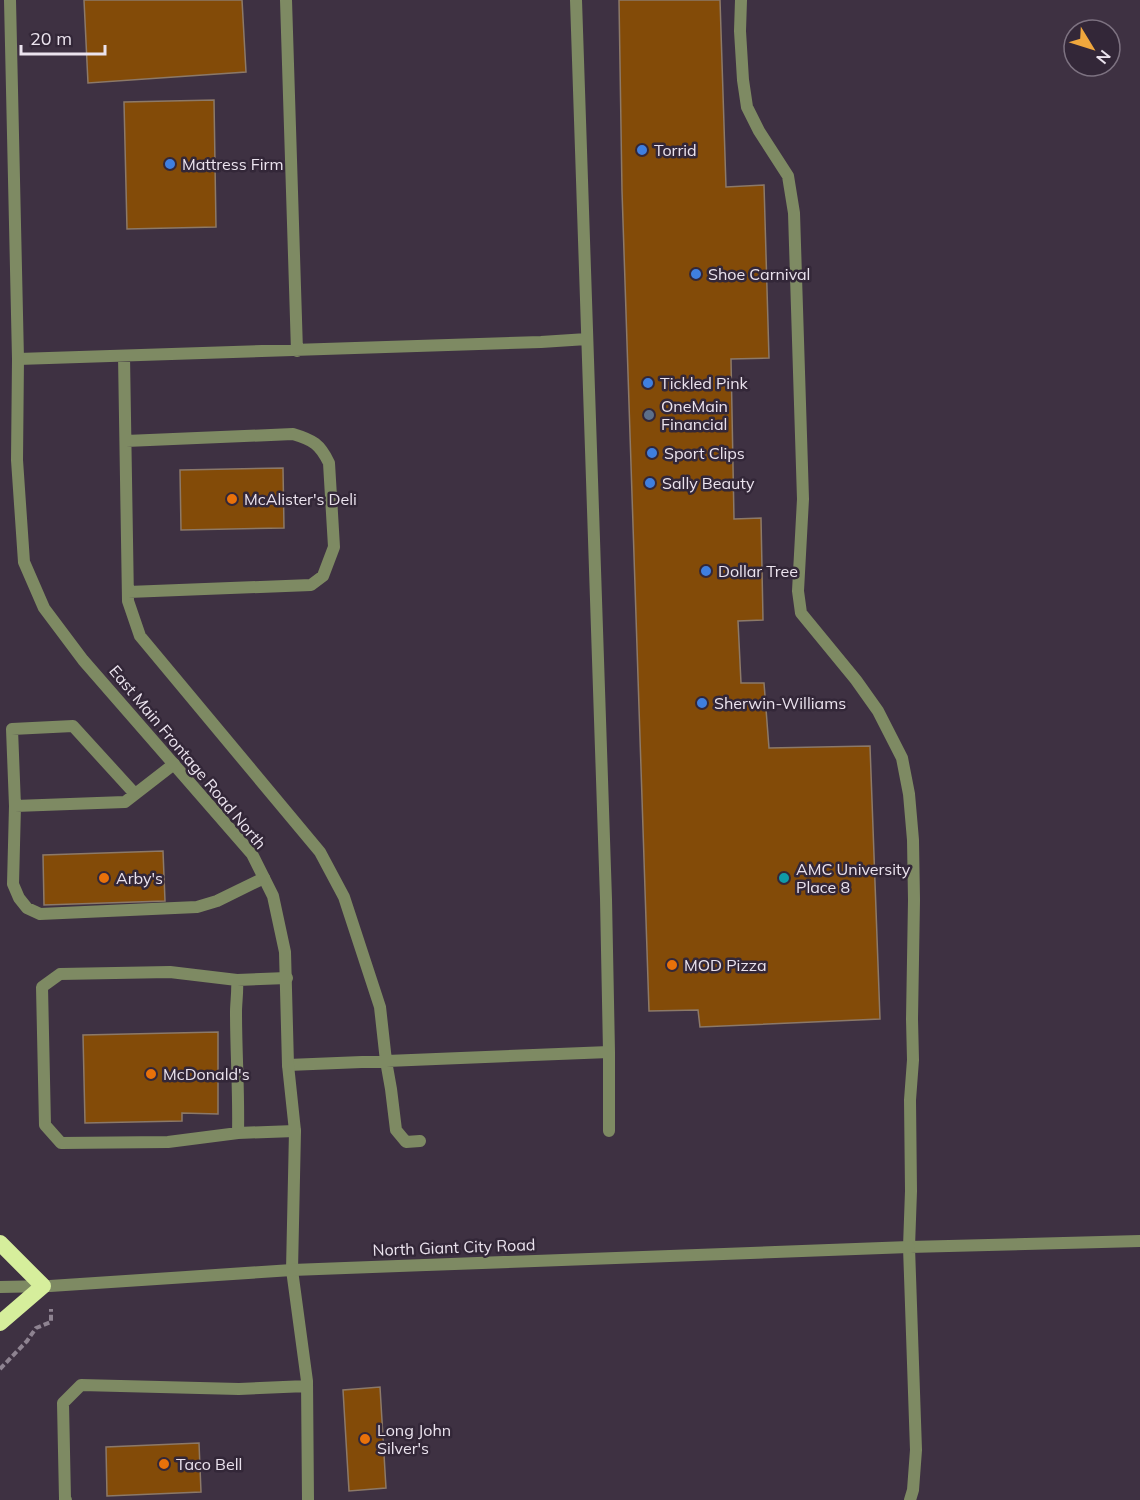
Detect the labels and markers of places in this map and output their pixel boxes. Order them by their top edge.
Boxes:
place label: Torrid [654,140,697,160]
marker: Torrid [635,143,649,157]
place label: Mattress Firm [182,154,283,174]
marker: Mattress Firm [163,157,177,171]
place label: Shoe Carnival [708,264,810,284]
marker: Shoe Carnival [689,267,703,281]
place label: Tickled Pink [660,373,749,393]
marker: Tickled Pink [641,376,655,390]
place label: OneMain Financial [661,396,728,434]
marker: OneMain Financial [642,408,656,422]
place label: Sport Clips [664,443,745,463]
marker: Sport Clips [645,446,659,460]
place label: Sally Beauty [662,473,755,493]
marker: Sally Beauty [643,476,657,490]
place label: McAlister's Deli [244,489,357,509]
marker: McAlister's Deli [225,492,239,506]
place label: Dollar Tree [718,561,798,581]
marker: Dollar Tree [699,564,713,578]
place label: Sherwin-Williams [714,693,846,713]
marker: Sherwin-Williams [695,696,709,710]
place label: AMC University Place 8 [796,859,911,897]
place label: Arby's [116,868,163,888]
marker: Arby's [97,871,111,885]
marker: AMC University Place 8 [777,871,791,885]
place label: MOD Pizza [684,955,767,975]
marker: MOD Pizza [665,958,679,972]
place label: McDonald's [163,1064,250,1084]
marker: McDonald's [144,1067,158,1081]
place label: Long John Silver's [377,1420,451,1458]
marker: Long John Silver's [358,1432,372,1446]
place label: Taco Bell [176,1454,242,1474]
marker: Taco Bell [157,1457,171,1471]

